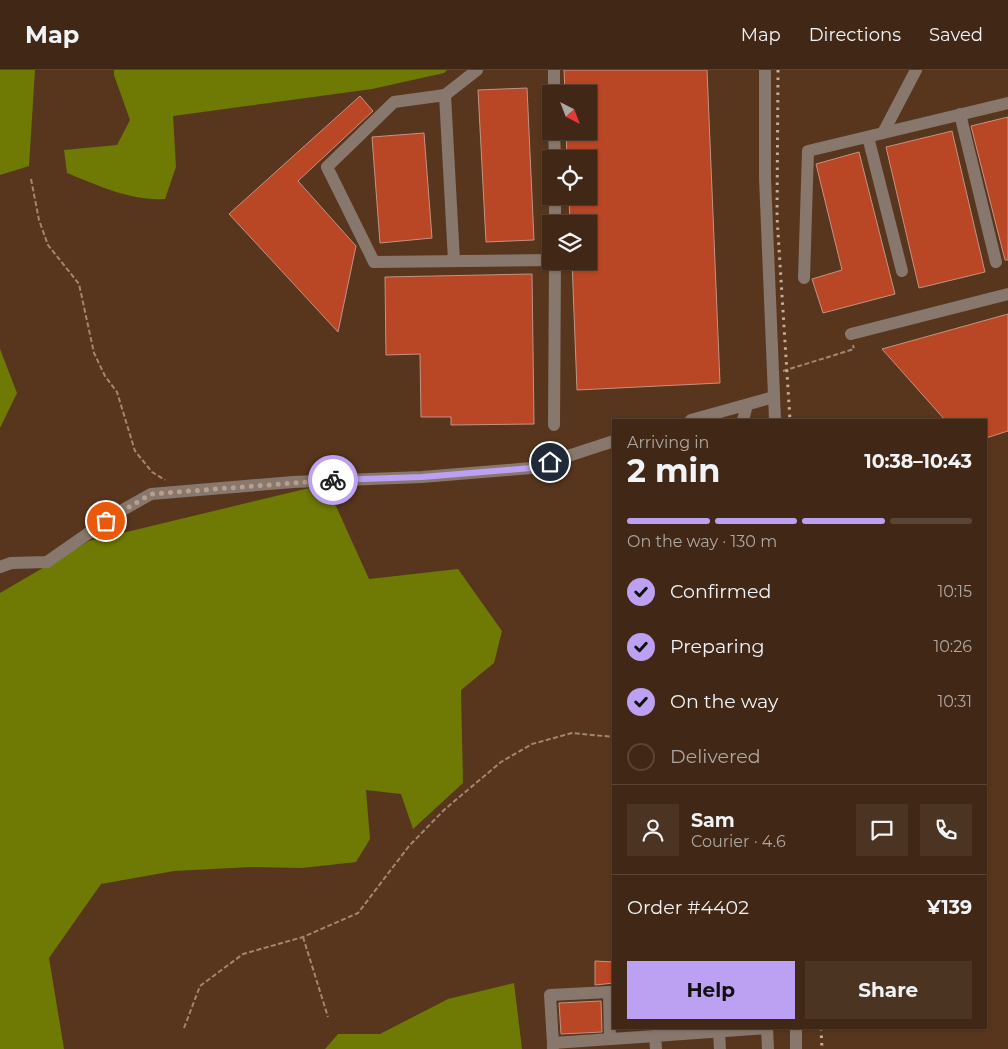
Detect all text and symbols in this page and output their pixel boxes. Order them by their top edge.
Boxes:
text: Map [25,20,79,49]
text: Map [741,24,781,46]
text: Directions [809,24,901,46]
text: Saved [929,24,983,46]
north arrow [542,85,598,140]
map controls [542,85,597,270]
button: locate [542,150,597,205]
button: layers [542,215,597,270]
text: Arriving in [627,433,709,452]
pin [529,441,571,483]
icon: home [536,448,564,476]
text: 10:38–10:43 [864,450,972,473]
text: 2 min [627,451,720,490]
courier [308,455,358,505]
icon: bike [319,466,347,494]
pin [85,500,127,542]
icon: bag [92,507,120,535]
text: On the way · 130 m [627,532,777,551]
icon: check [627,578,655,606]
text: Confirmed [670,580,771,603]
text: 10:15 [937,582,972,601]
icon: check [627,633,655,661]
text: Preparing [670,635,765,658]
text: 10:26 [933,637,972,656]
icon: check [627,688,655,716]
text: On the way [670,690,778,713]
text: 10:31 [937,692,972,711]
text: Delivered [670,745,761,768]
button: person [627,804,679,856]
button: chat [856,804,908,856]
button: phone [920,804,972,856]
text: Sam [691,809,735,832]
text: Courier · 4.6 [691,832,786,851]
text: Order #4402 [627,896,749,919]
text: ¥139 [927,896,972,919]
button: Help [627,961,795,1019]
button: Share [805,961,972,1019]

